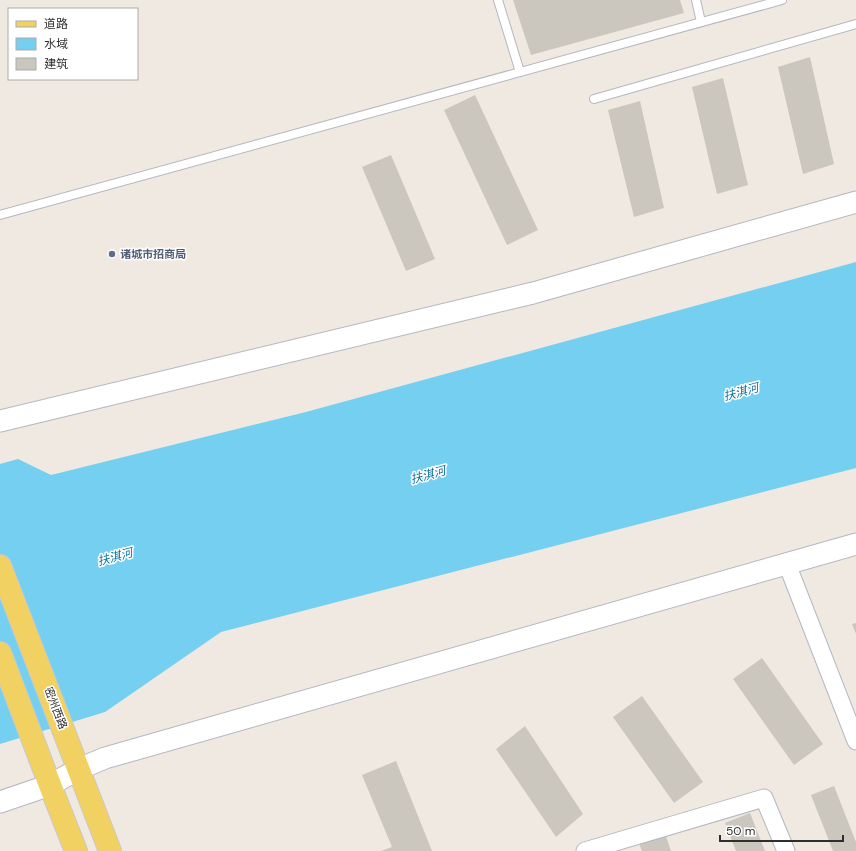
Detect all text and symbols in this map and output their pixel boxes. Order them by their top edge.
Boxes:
legend [8,8,138,80]
text: 道路 [44,16,68,32]
text: 水域 [44,36,68,52]
text: 建筑 [44,56,68,72]
place label: 诸城市招商局 [120,247,186,261]
marker: 诸城市招商局 [107,249,117,259]
water label: 扶淇河 [722,379,762,404]
water label: 扶淇河 [409,462,449,487]
water label: 扶淇河 [96,544,136,569]
street label: 密州西路 [42,685,70,731]
scale bar [720,817,843,843]
text: 50 m [726,823,755,839]

